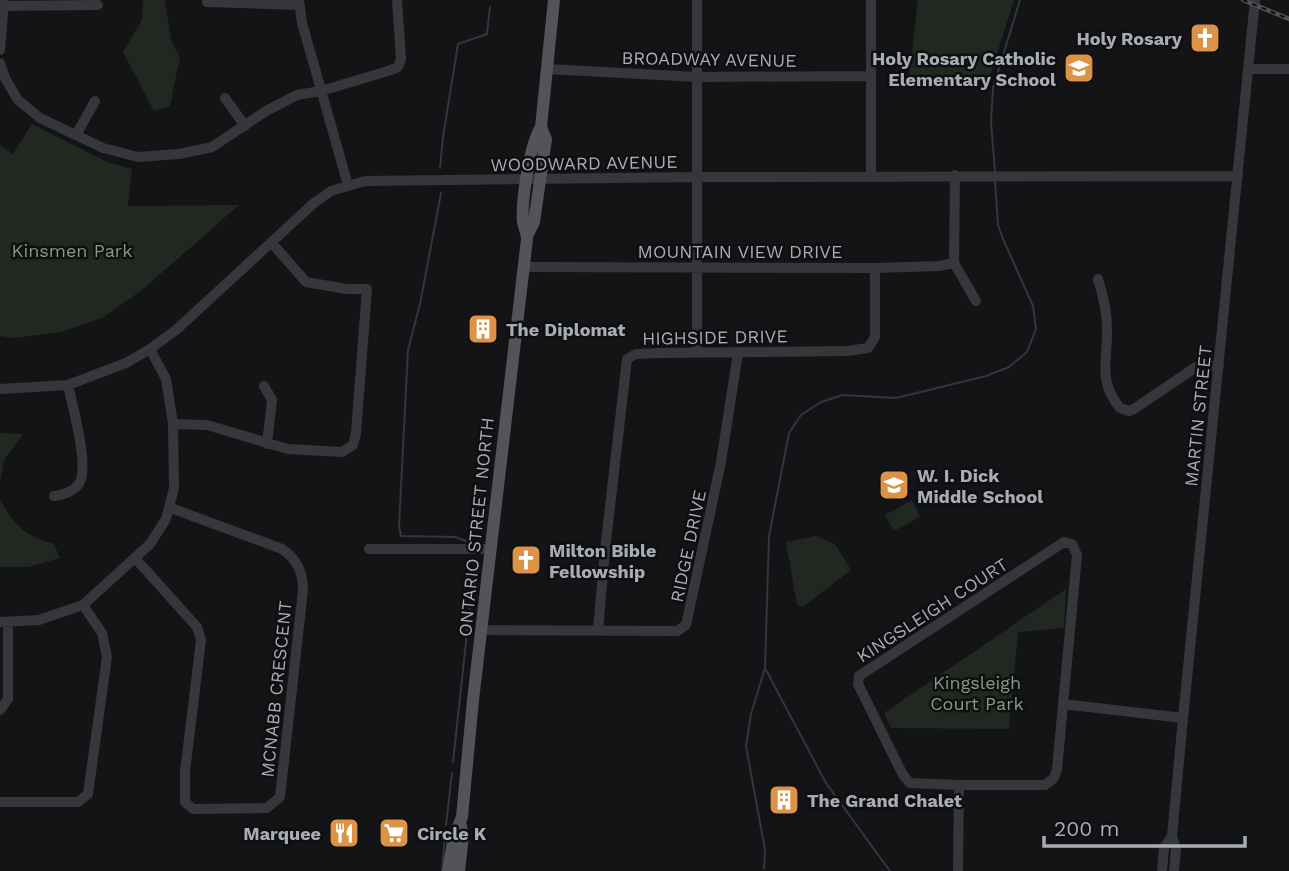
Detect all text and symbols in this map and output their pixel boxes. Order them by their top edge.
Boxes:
church icon: Holy Rosary [1188,21,1222,55]
place label: Holy Rosary [1076,28,1183,49]
street label: BROADWAY AVENUE [621,47,797,71]
place label: Holy Rosary Catholic Elementary School [872,48,1056,90]
school or university icon: Holy Rosary Catholic Elementary School [1062,51,1096,85]
street label: WOODWARD AVENUE [490,151,678,175]
park label: Kinsmen Park [12,240,132,261]
street label: MOUNTAIN VIEW DRIVE [638,241,842,262]
building icon: The Diplomat [466,312,500,346]
place label: The Diplomat [506,319,625,340]
street label: HIGHSIDE DRIVE [642,325,788,349]
street label: MARTIN STREET [1180,344,1216,488]
street label: ONTARIO STREET NORTH [454,416,498,638]
place label: W. I. Dick Middle School [917,465,1043,507]
school or university icon: W. I. Dick Middle School [877,468,911,502]
street label: RIDGE DRIVE [666,488,710,604]
place label: Milton Bible Fellowship [549,540,656,582]
church icon: Milton Bible Fellowship [509,543,543,577]
street label: KINGSLEIGH COURT [853,553,1012,667]
street label: MCNABB CRESCENT [256,599,296,778]
park label: Kingsleigh Court Park [930,672,1024,714]
building icon: The Grand Chalet [767,783,801,817]
place label: The Grand Chalet [807,790,962,811]
scale bar [1044,804,1245,848]
restaurant icon: Marquee [327,816,361,850]
supermarket icon: Circle K [377,816,411,850]
text: 200 m [1054,816,1120,841]
place label: Marquee [243,823,321,844]
place label: Circle K [417,823,487,844]

